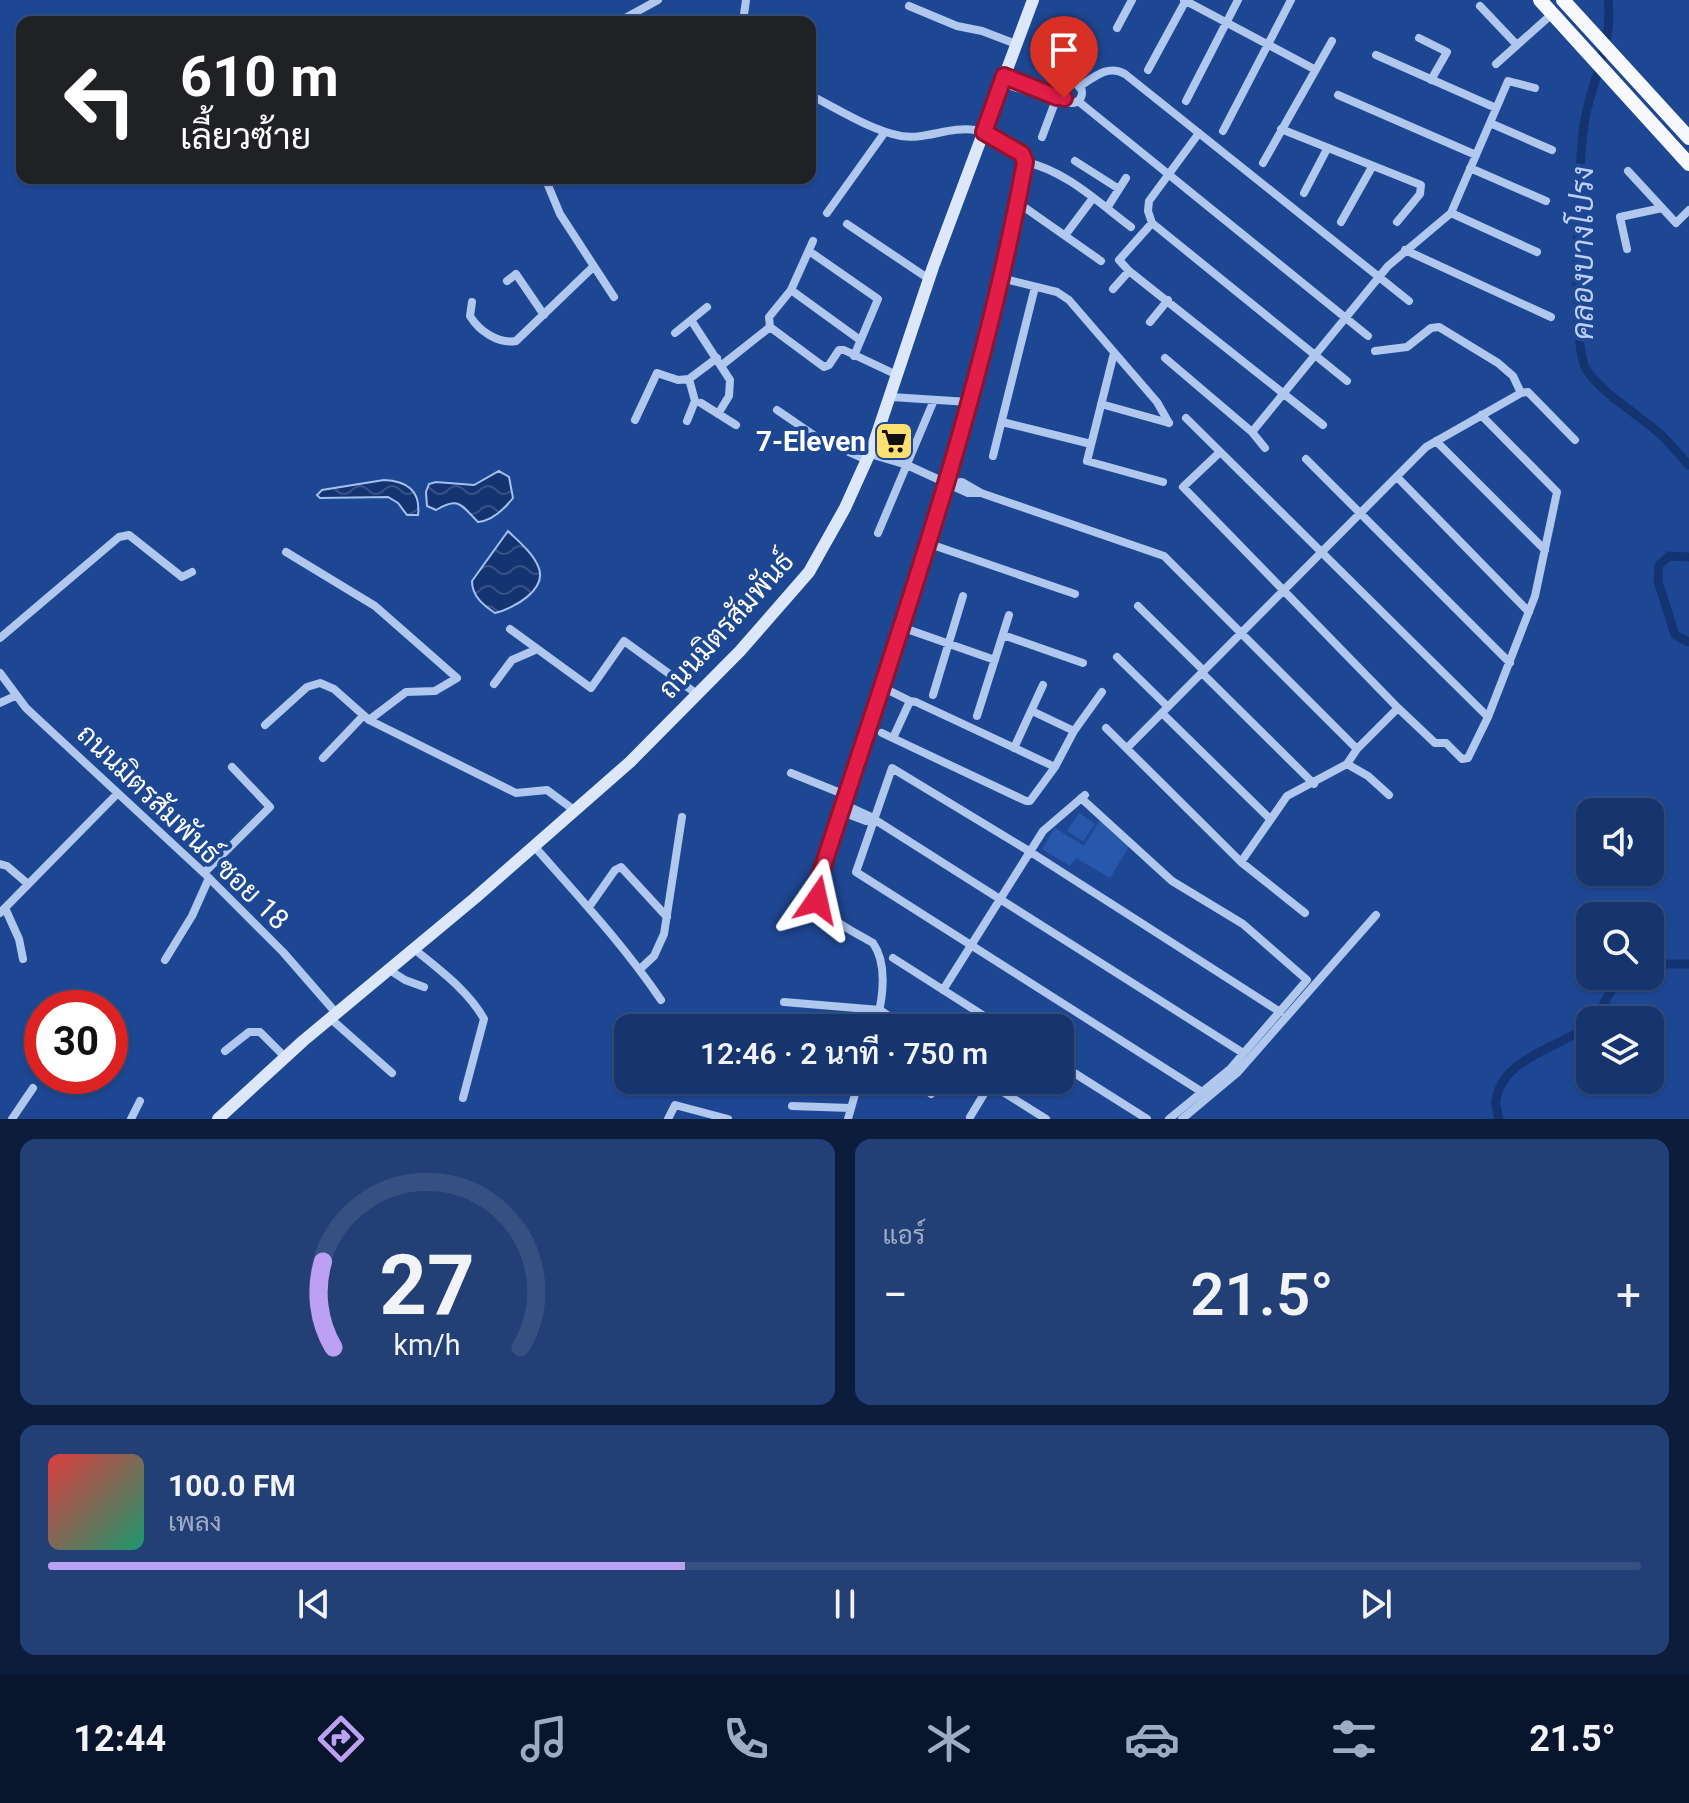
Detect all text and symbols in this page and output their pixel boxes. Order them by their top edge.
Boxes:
pin [1030,16,1098,98]
icon: arrive [1042,28,1086,72]
text: 610 m [180,44,339,110]
icon: left [48,48,152,152]
text: เลี้ยวซ้าย [180,116,311,158]
water label: คลองบางโปรง [1563,166,1600,340]
supermarket icon: 7-Eleven [873,420,915,462]
place label: 7-Eleven [756,425,866,458]
street label: ถนนมิตรสัมพันธ์ [649,543,801,705]
street label: ถนนมิตรสัมพันธ์ ซอย 18 [70,715,298,937]
map controls [1576,798,1664,1094]
button: sound [1576,798,1664,886]
position arrow [775,858,859,942]
button: search [1576,902,1664,990]
speed limit sign: 30 [24,990,128,1094]
button: layers [1576,1006,1664,1094]
text: 12:46 · 2 นาที · 750 m [700,1036,988,1071]
text: แอร์ [883,1220,925,1250]
text: 27 [380,1237,475,1334]
text: 21.5° [1190,1259,1333,1330]
text: − [883,1269,908,1321]
text: + [1616,1269,1641,1321]
text: km/h [394,1328,461,1362]
text: 100.0 FM [168,1468,296,1503]
text: เพลง [168,1507,222,1537]
icon: previous [292,1582,336,1626]
icon: pause [823,1582,867,1626]
icon: next [1354,1582,1398,1626]
icon: directions [313,1711,369,1767]
icon: music [516,1711,572,1767]
icon: phone [718,1711,774,1767]
icon: climate [921,1711,977,1767]
icon: car [1124,1711,1180,1767]
icon: filters [1326,1711,1382,1767]
text: 12:44 [73,1718,166,1760]
text: 21.5° [1529,1718,1616,1760]

